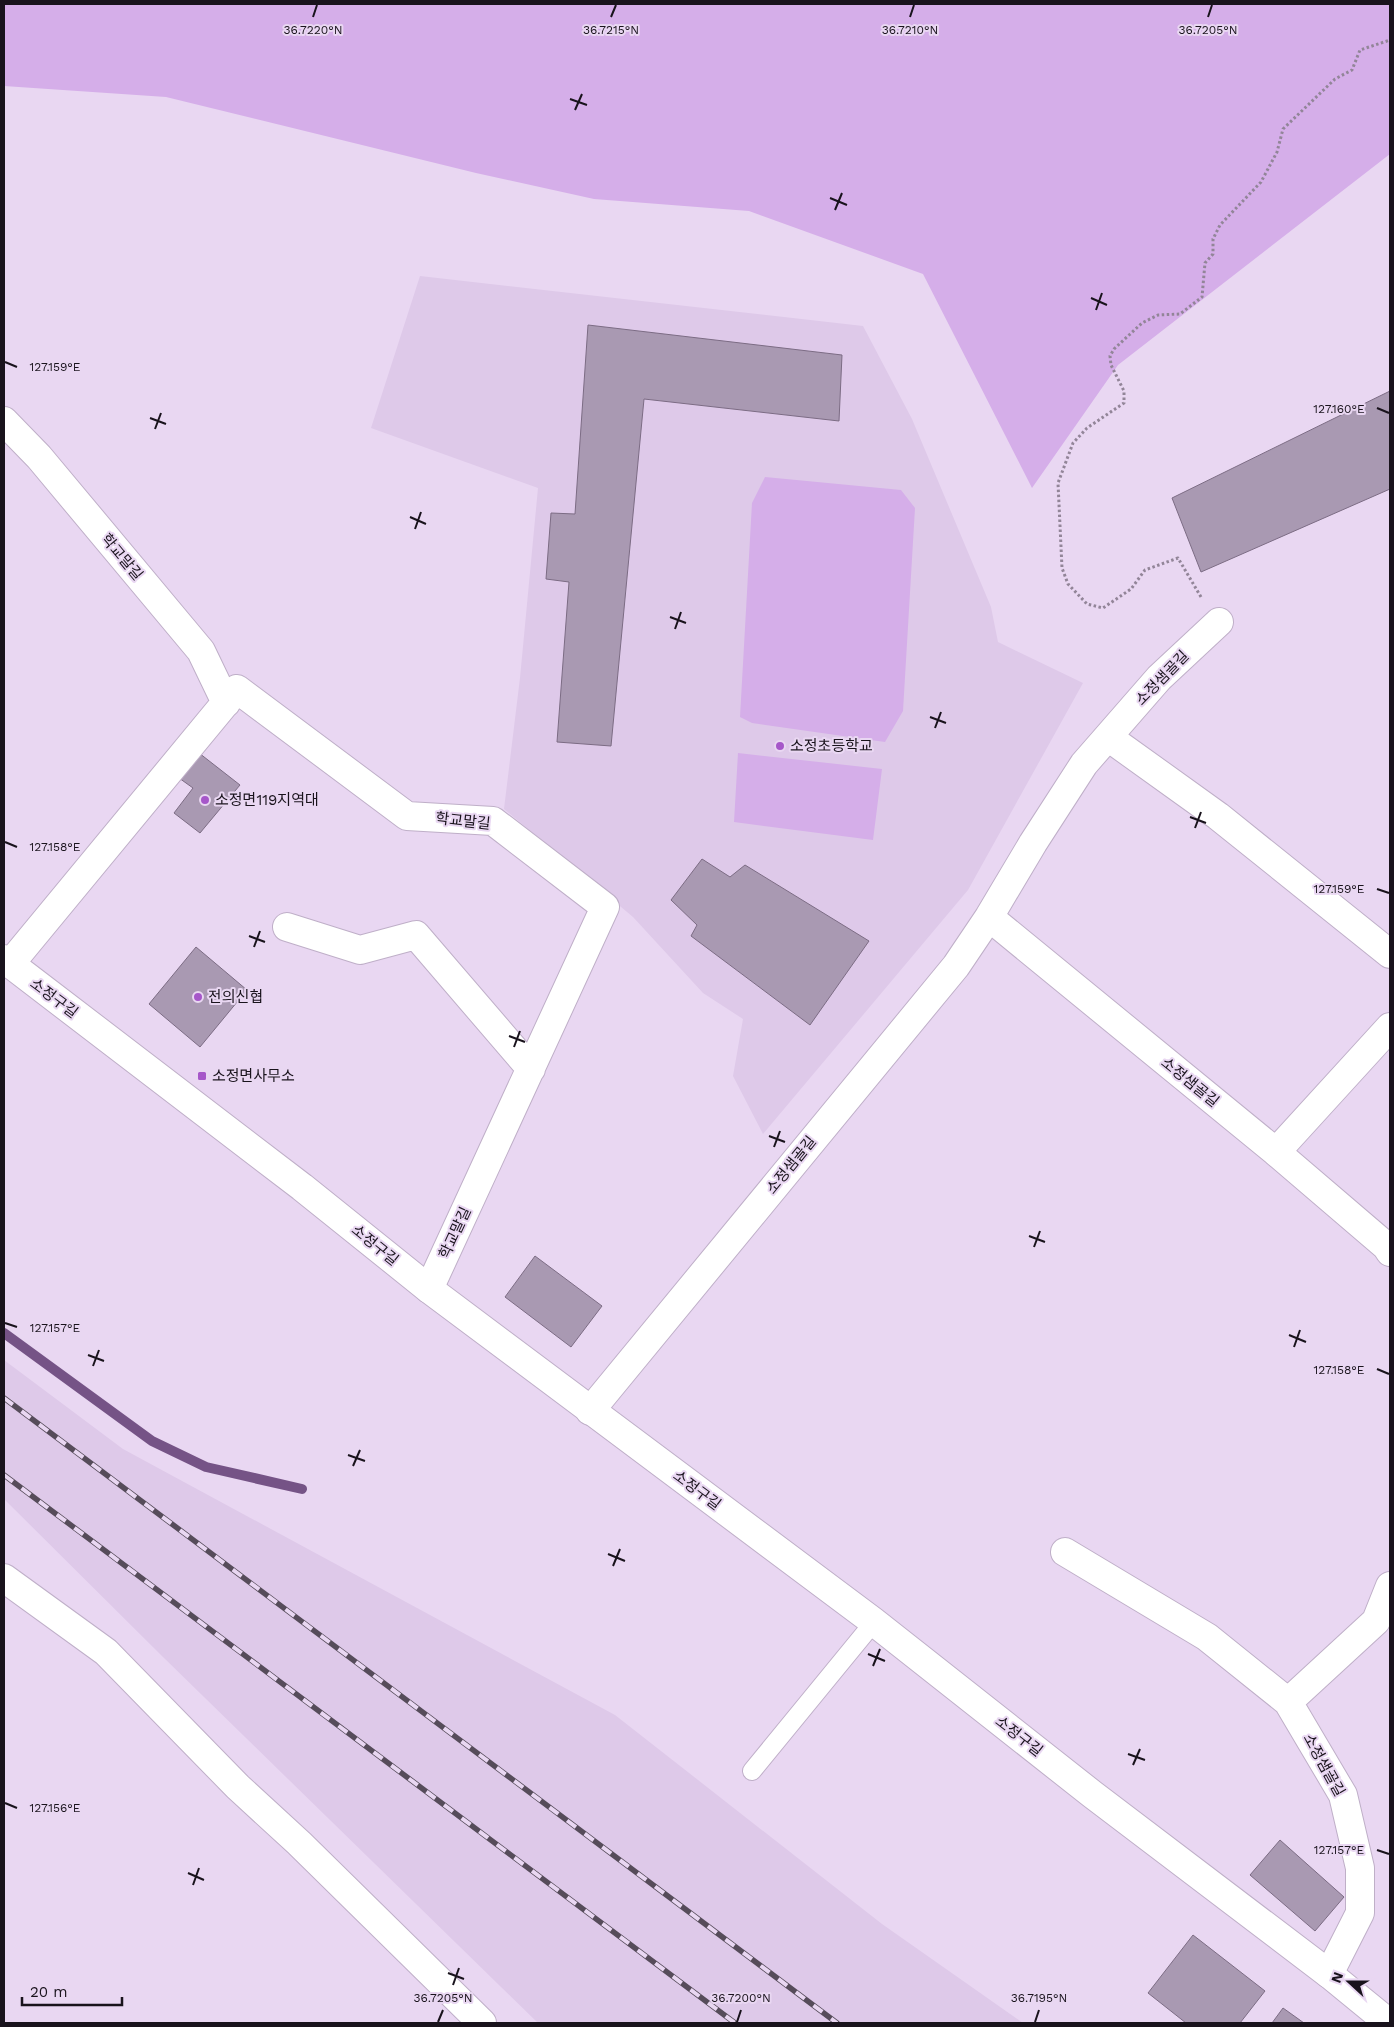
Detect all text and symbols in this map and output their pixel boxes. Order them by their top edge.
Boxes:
text: 36.7220°N [284,23,342,37]
text: 36.7215°N [583,23,639,37]
text: 36.7210°N [882,23,938,37]
text: 36.7205°N [1179,23,1237,37]
text: 127.159°E [29,360,81,374]
text: 127.160°E [1313,402,1365,416]
street label: 학교말길 [97,530,147,584]
street label: 소정샘골길 [1132,647,1192,709]
place label: 소정초등학교 [790,737,873,755]
marker: 소정초등학교 [774,740,786,752]
place label: 소정면119지역대 [215,791,319,809]
marker: 소정면119지역대 [199,794,211,806]
street label: 학교말길 [435,809,491,833]
text: 127.158°E [29,840,81,854]
text: 127.159°E [1313,882,1365,896]
street label: 소정구길 [27,974,81,1022]
place label: 전의신협 [208,988,263,1006]
marker: 전의신협 [192,991,204,1003]
street label: 소정샘골길 [1158,1053,1222,1111]
place label: 소정면사무소 [212,1067,295,1085]
marker: 소정면사무소 [196,1070,208,1082]
street label: 소정샘골길 [762,1133,820,1197]
street label: 학교말길 [435,1204,475,1262]
street label: 소정구길 [348,1221,402,1269]
text: 127.157°E [30,1321,81,1335]
text: 127.158°E [1313,1363,1365,1377]
street label: 소정구길 [670,1466,724,1514]
street label: 소정구길 [992,1712,1046,1760]
street label: 소정샘골길 [1299,1730,1349,1800]
text: 127.156°E [30,1801,81,1815]
text: 127.157°E [1314,1843,1365,1857]
north arrow [1324,1957,1374,2007]
text: N [1328,1970,1346,1985]
scale bar [22,1974,122,2006]
text: 20 m [30,1983,68,2001]
text: 36.7205°N [414,1991,472,2005]
text: 36.7200°N [711,1991,771,2005]
text: 36.7195°N [1011,1991,1067,2005]

